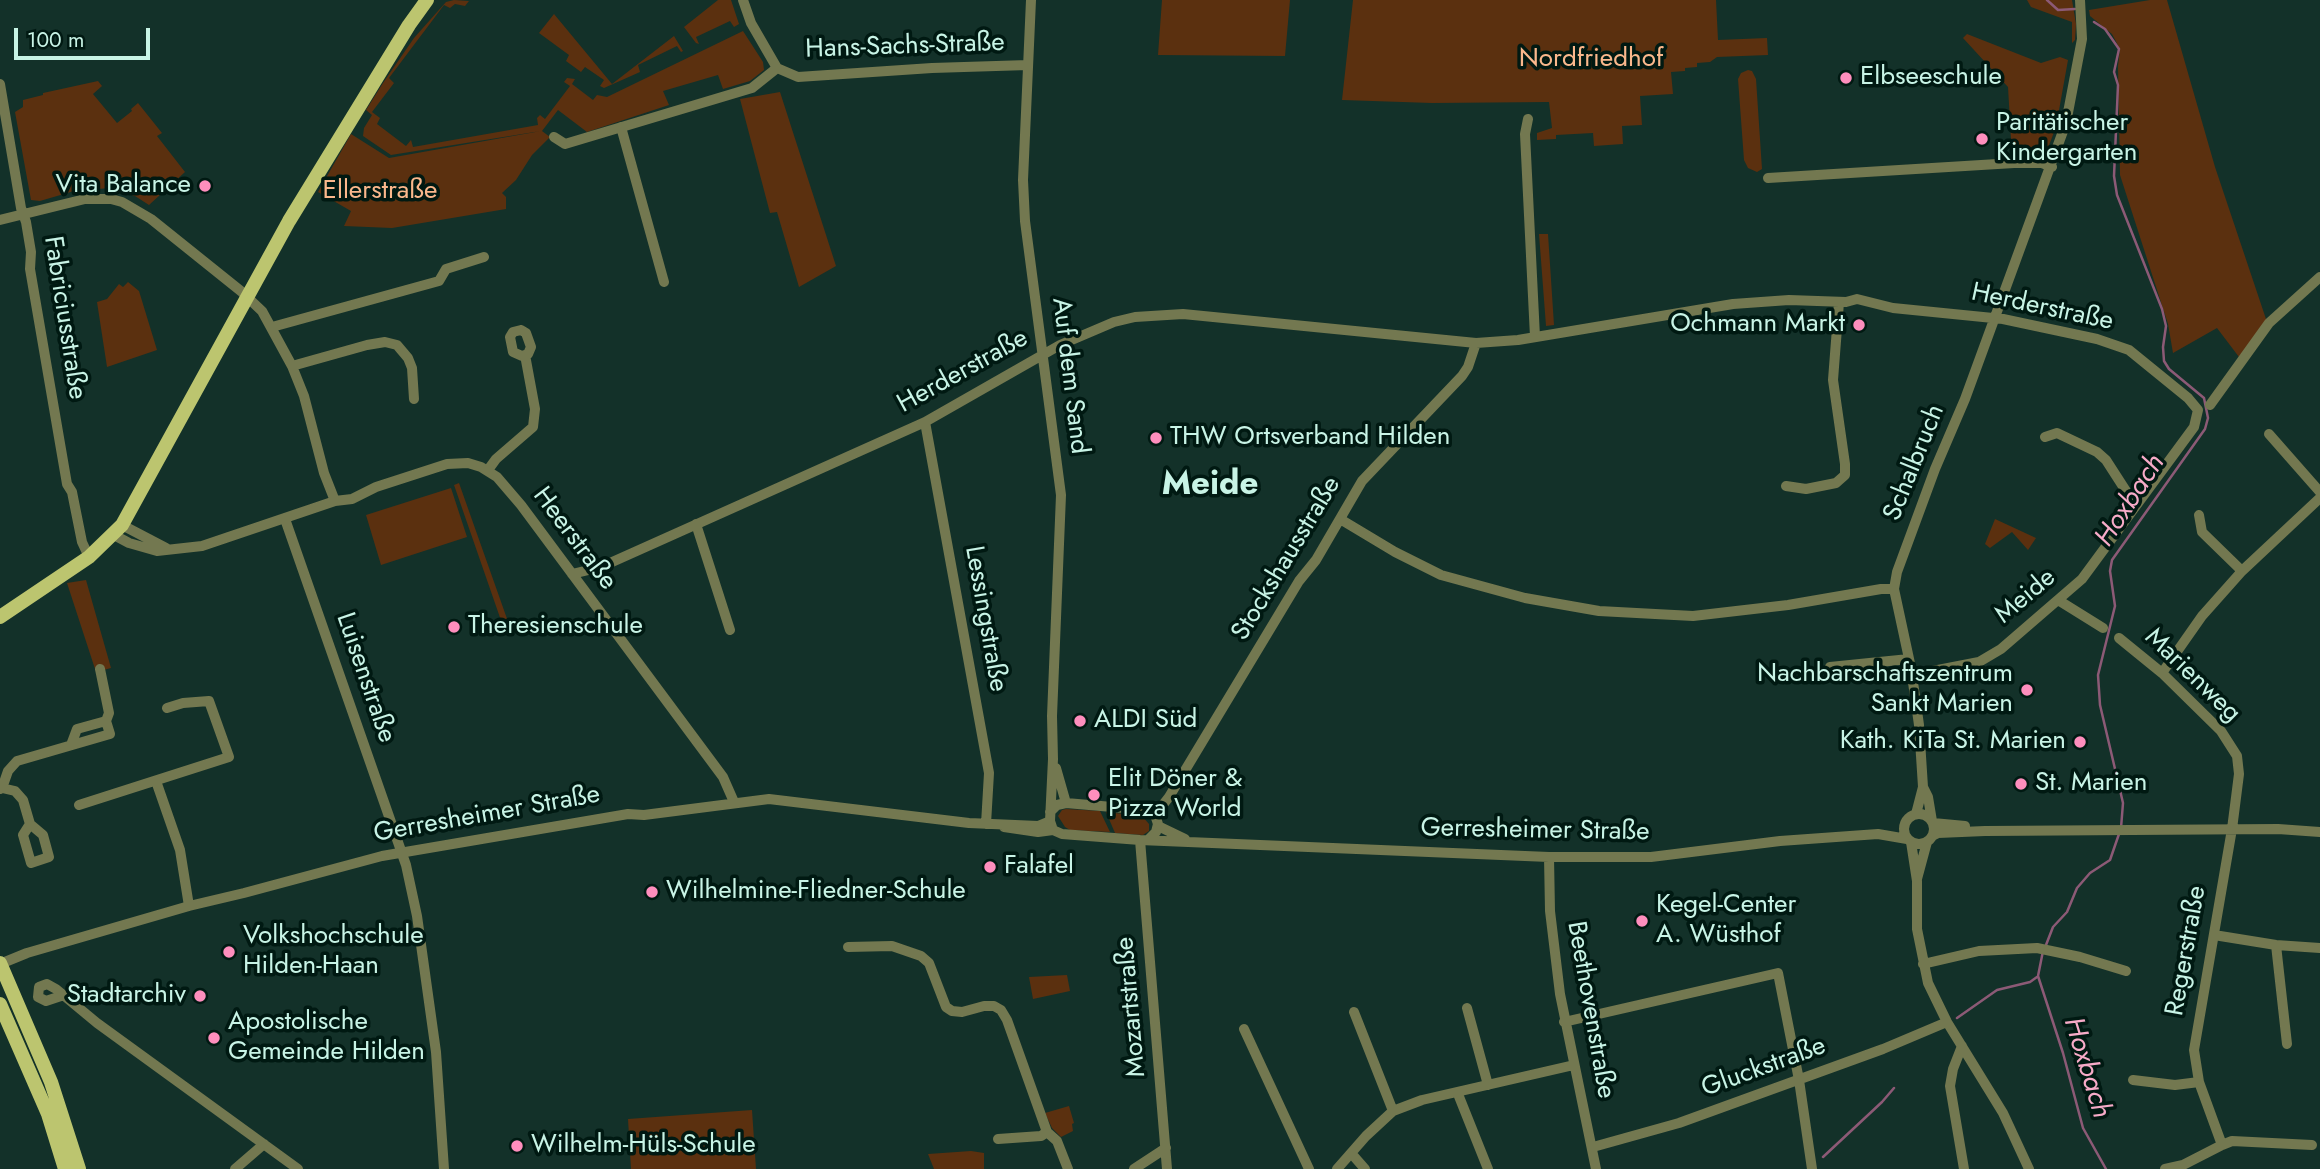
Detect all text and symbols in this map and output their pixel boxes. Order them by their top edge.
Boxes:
scale bar [18,14,154,58]
text: 100 m [27,25,84,55]
street label: Hans-Sachs-Straße [805,28,1005,66]
park label: Nordfriedhof [1519,44,1663,76]
place label: Elbseeschule [1860,62,2002,94]
marker: Elbseeschule [1838,70,1854,86]
place label: Paritätischer Kindergarten [1996,108,2137,170]
marker: Paritätischer Kindergarten [1974,131,1990,147]
place label: Vita Balance [56,170,191,202]
park label: Ellerstraße [323,176,437,208]
marker: Vita Balance [197,178,213,194]
street label: Fabriciusstraße [36,234,92,402]
street label: Herderstraße [1968,278,2116,338]
street label: Auf dem Sand [1044,296,1094,456]
place label: Ochmann Markt [1670,309,1845,341]
marker: Ochmann Markt [1851,317,1867,333]
street label: Herderstraße [892,323,1034,421]
street label: Schalbruch [1878,400,1952,526]
place label: THW Ortsverband Hilden [1170,422,1450,454]
marker: THW Ortsverband Hilden [1148,430,1164,446]
water label: Hoxbach [2089,448,2173,554]
district label: Meide [1162,466,1258,506]
street label: Stockshausstraße [1226,471,1348,647]
street label: Heerstraße [525,481,623,597]
street label: Lessingstraße [957,544,1013,694]
street label: Meide [1989,563,2063,631]
street label: Luisenstraße [328,609,402,747]
place label: Theresienschule [468,611,643,643]
marker: Theresienschule [446,619,462,635]
street label: Marienweg [2137,623,2247,729]
place label: Nachbarschaftszentrum Sankt Marien [1757,659,2013,720]
marker: Nachbarschaftszentrum Sankt Marien [2019,682,2035,698]
place label: ALDI Süd [1094,705,1197,737]
marker: ALDI Süd [1072,713,1088,729]
place label: Kath. KiTa St. Marien [1840,726,2066,758]
marker: Kath. KiTa St. Marien [2072,734,2088,750]
place label: Elit Döner & Pizza World [1108,764,1242,826]
place label: St. Marien [2035,768,2147,800]
marker: St. Marien [2013,776,2029,792]
street label: Gerresheimer Straße [372,780,602,850]
marker: Elit Döner & Pizza World [1086,787,1102,803]
street label: Gerresheimer Straße [1420,813,1650,849]
place label: Falafel [1004,851,1074,883]
marker: Falafel [982,859,998,875]
place label: Wilhelmine-Fliedner-Schule [666,876,966,908]
marker: Wilhelmine-Fliedner-Schule [644,884,660,900]
street label: Regerstraße [2160,884,2214,1018]
place label: Kegel-Center A. Wüsthof [1656,890,1796,951]
marker: Kegel-Center A. Wüsthof [1634,913,1650,929]
street label: Beethovenstraße [1559,919,1621,1101]
place label: Volkshochschule Hilden-Haan [243,921,424,982]
street label: Mozartstraße [1110,936,1154,1078]
marker: Volkshochschule Hilden-Haan [221,944,237,960]
place label: Stadtarchiv [67,980,186,1012]
marker: Stadtarchiv [192,988,208,1004]
place label: Apostolische Gemeinde Hilden [228,1007,425,1068]
water label: Hoxbach [2055,1014,2117,1122]
marker: Apostolische Gemeinde Hilden [206,1030,222,1046]
street label: Gluckstraße [1698,1031,1830,1105]
place label: Wilhelm-Hüls-Schule [531,1130,756,1162]
marker: Wilhelm-Hüls-Schule [509,1138,525,1154]

